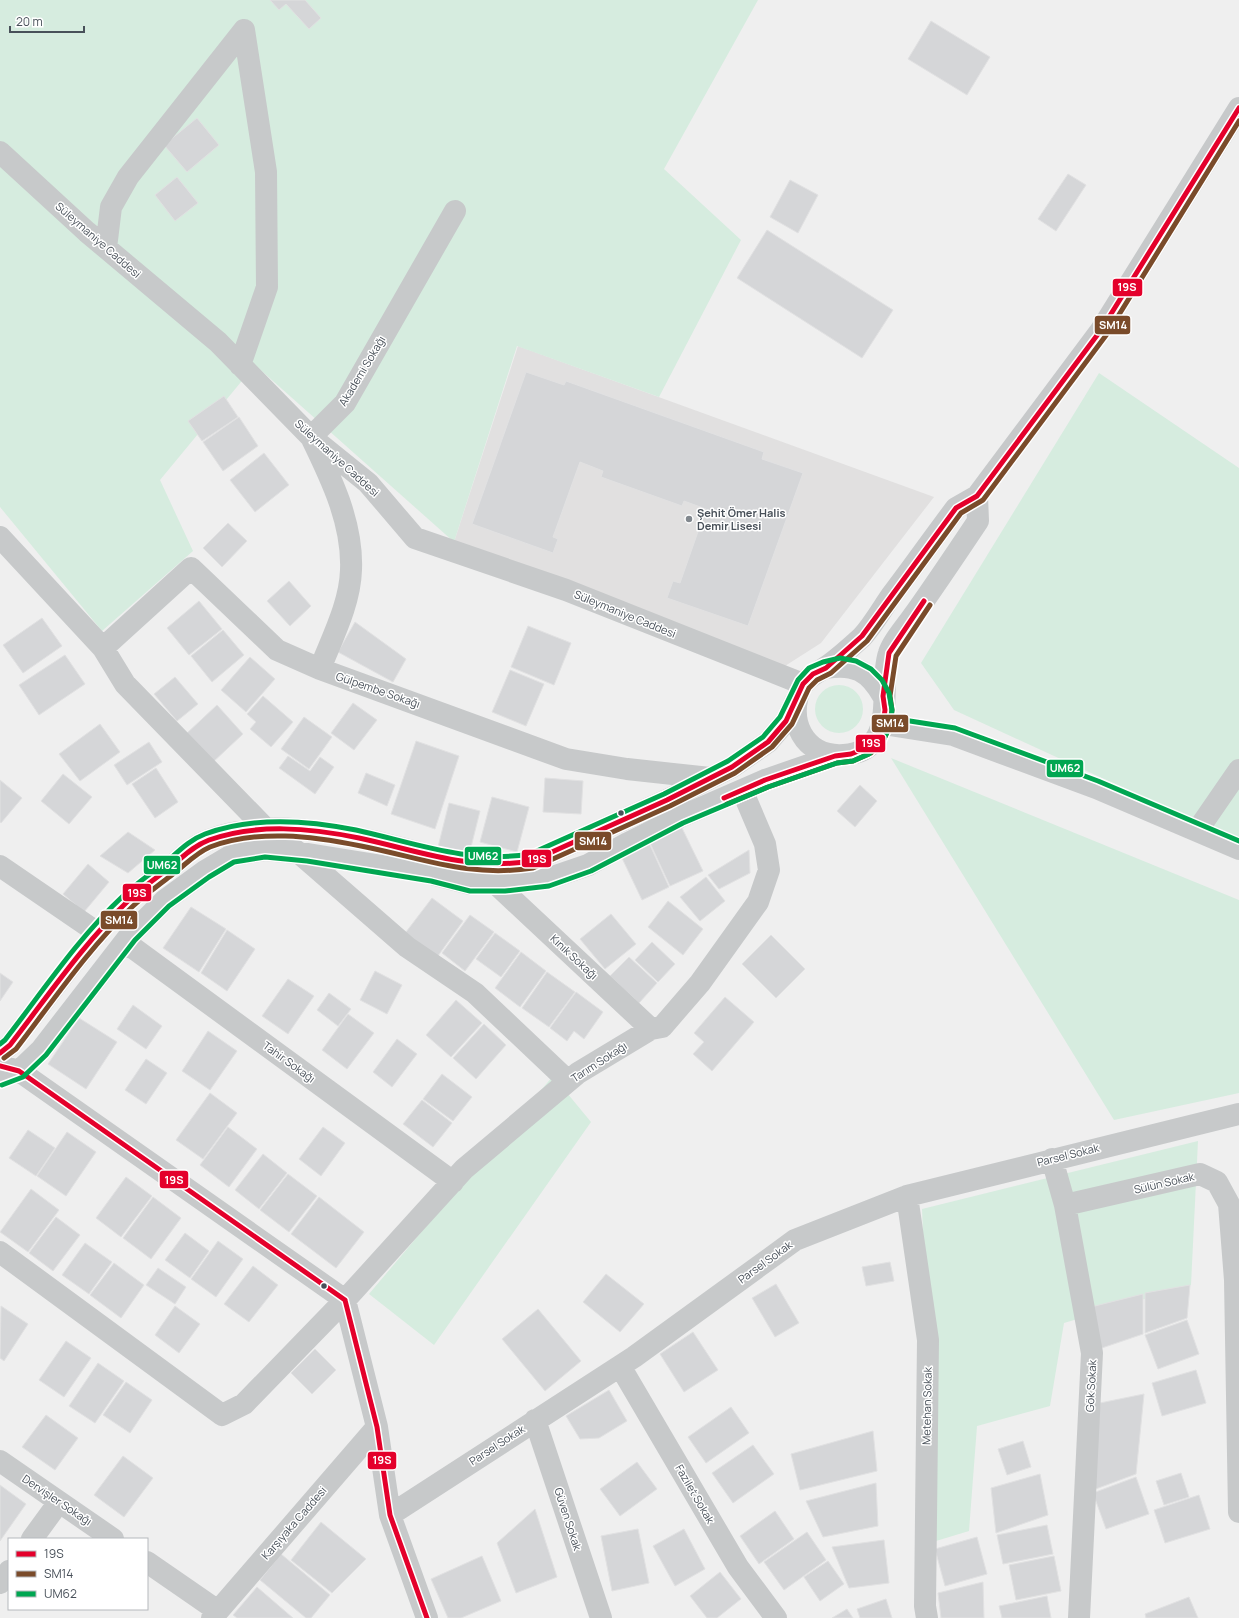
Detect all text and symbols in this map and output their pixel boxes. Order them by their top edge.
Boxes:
scale bar [10,8,84,34]
text: 20 m [16,13,43,30]
street label: Süleymaniye Caddesi [52,198,144,281]
line badge: 19S [1112,278,1143,297]
text: 19S [1118,279,1136,294]
line badge: SM14 [1094,315,1131,335]
text: SM14 [1099,317,1127,332]
street label: Akademi Sokağı [335,333,388,409]
street label: Süleymaniye Caddesi [292,416,383,500]
place label: Şehit Ömer Halis Demir Lisesi [697,505,785,533]
marker: Şehit Ömer Halis Demir Lisesi [684,514,694,524]
street label: Süleymaniye Caddesi [572,586,678,641]
street label: Gülpembe Sokağı [334,668,422,711]
line badge: SM14 [871,714,909,733]
text: SM14 [876,715,904,730]
line badge: 19S [855,734,886,753]
text: 19S [862,735,880,750]
line badge: UM62 [1046,759,1084,778]
text: UM62 [1050,760,1080,775]
unlabelled marker [616,808,626,818]
line badge: SM14 [574,831,612,851]
text: SM14 [579,833,607,848]
line badge: UM62 [464,846,502,866]
text: UM62 [468,848,498,863]
line badge: 19S [521,849,552,868]
text: 19S [528,851,546,866]
line badge: UM62 [143,855,181,875]
text: UM62 [147,857,177,872]
line badge: 19S [122,883,152,902]
text: 19S [128,885,146,900]
line badge: SM14 [100,910,138,930]
text: SM14 [105,912,133,927]
street label: Kınık Sokağı [547,931,601,983]
street label: Tahir Sokağı [260,1038,318,1086]
street label: Tarım Sokağı [568,1038,630,1085]
street label: Parsel Sokak [1035,1139,1101,1169]
street label: Sülün Sokak [1132,1168,1196,1197]
line badge: 19S [159,1170,189,1189]
text: 19S [165,1172,183,1187]
street label: Parsel Sokak [735,1237,795,1286]
unlabelled marker [319,1281,329,1291]
street label: Gök Sokak [1082,1359,1099,1412]
street label: Metehan Sokak [918,1366,935,1445]
street label: Parsel Sokak [466,1421,528,1468]
line badge: 19S [367,1451,397,1470]
text: 19S [373,1452,391,1467]
street label: Fazilet Sokak [673,1462,719,1526]
street label: Dervişler Sokağı [20,1471,95,1528]
street label: Karşıyaka Caddesi [258,1483,329,1562]
street label: Güven Sokak [551,1486,586,1553]
legend [8,1538,148,1610]
text: 19S [44,1545,64,1562]
text: SM14 [44,1565,73,1582]
text: UM62 [44,1585,77,1602]

